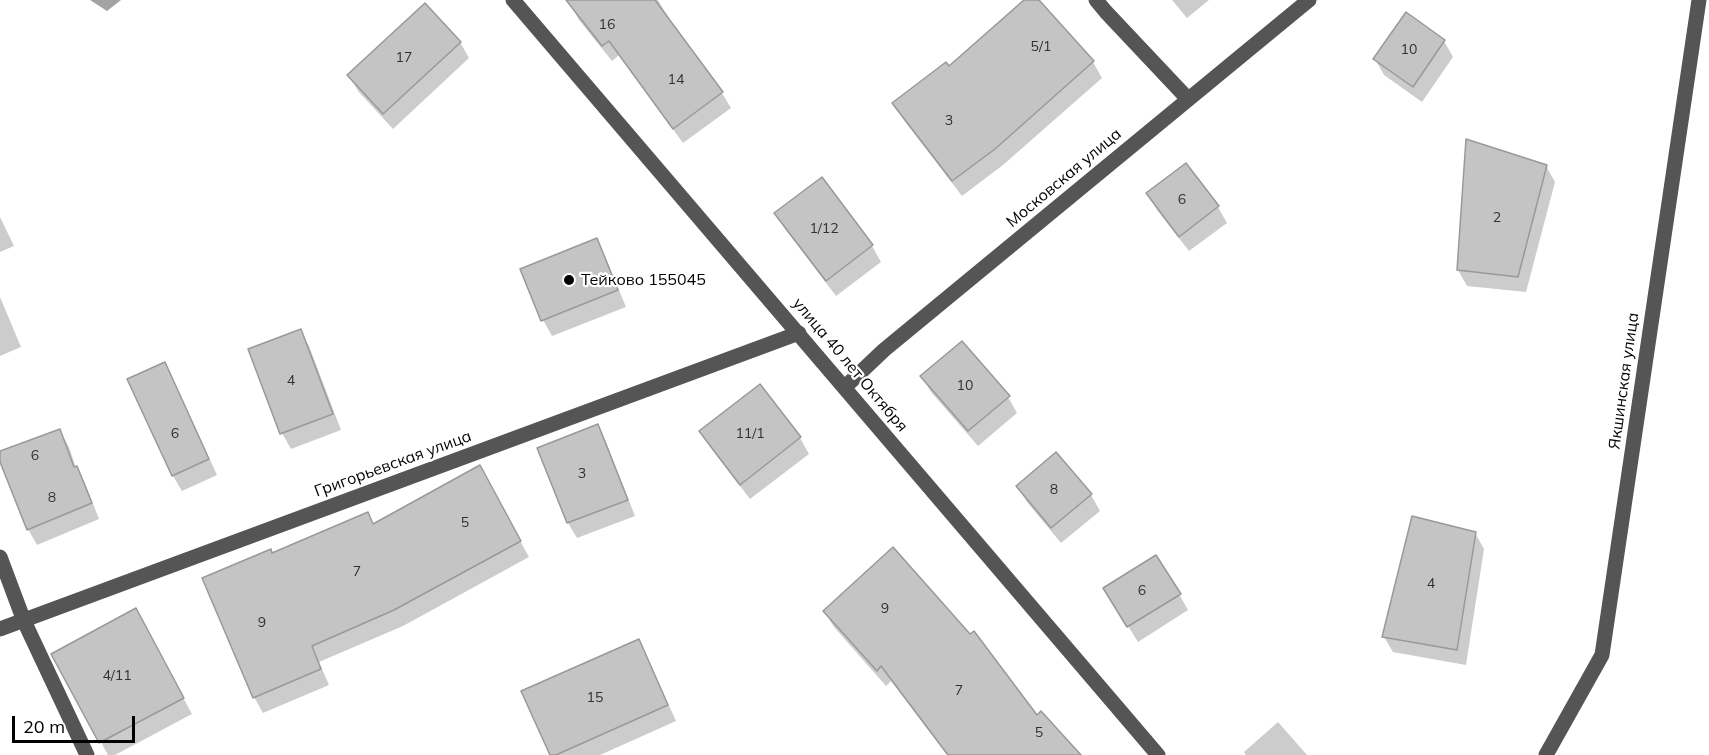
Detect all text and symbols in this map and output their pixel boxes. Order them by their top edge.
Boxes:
house number: 16 [599,17,615,33]
house number: 5/1 [1031,39,1051,55]
house number: 10 [1401,42,1417,58]
house number: 17 [396,50,412,66]
house number: 14 [668,72,684,88]
house number: 3 [945,113,953,129]
street label: Московская улица [1003,124,1125,232]
house number: 6 [1178,192,1186,208]
house number: 2 [1493,210,1501,226]
house number: 1/12 [809,221,839,237]
place label: Тейково 155045 [581,270,706,290]
marker: Тейково 155045 [562,273,576,287]
street label: улица 40 лет Октября [788,294,912,436]
street label: Якшинская улица [1605,311,1643,451]
house number: 4 [287,373,295,389]
house number: 10 [957,378,973,394]
house number: 6 [171,426,179,442]
house number: 11/1 [735,426,765,442]
street label: Григорьевская улица [312,427,474,501]
house number: 6 [31,448,39,464]
house number: 3 [578,466,586,482]
house number: 8 [1050,482,1058,498]
house number: 8 [48,490,56,506]
house number: 5 [461,515,469,531]
house number: 7 [353,564,361,580]
house number: 4 [1427,576,1435,592]
house number: 6 [1138,583,1146,599]
house number: 9 [881,601,889,617]
house number: 9 [258,615,266,631]
house number: 4/11 [102,668,132,684]
house number: 7 [955,683,963,699]
house number: 15 [587,690,603,706]
scale bar [15,704,138,742]
text: 20 m [23,715,65,738]
house number: 5 [1035,725,1043,741]

